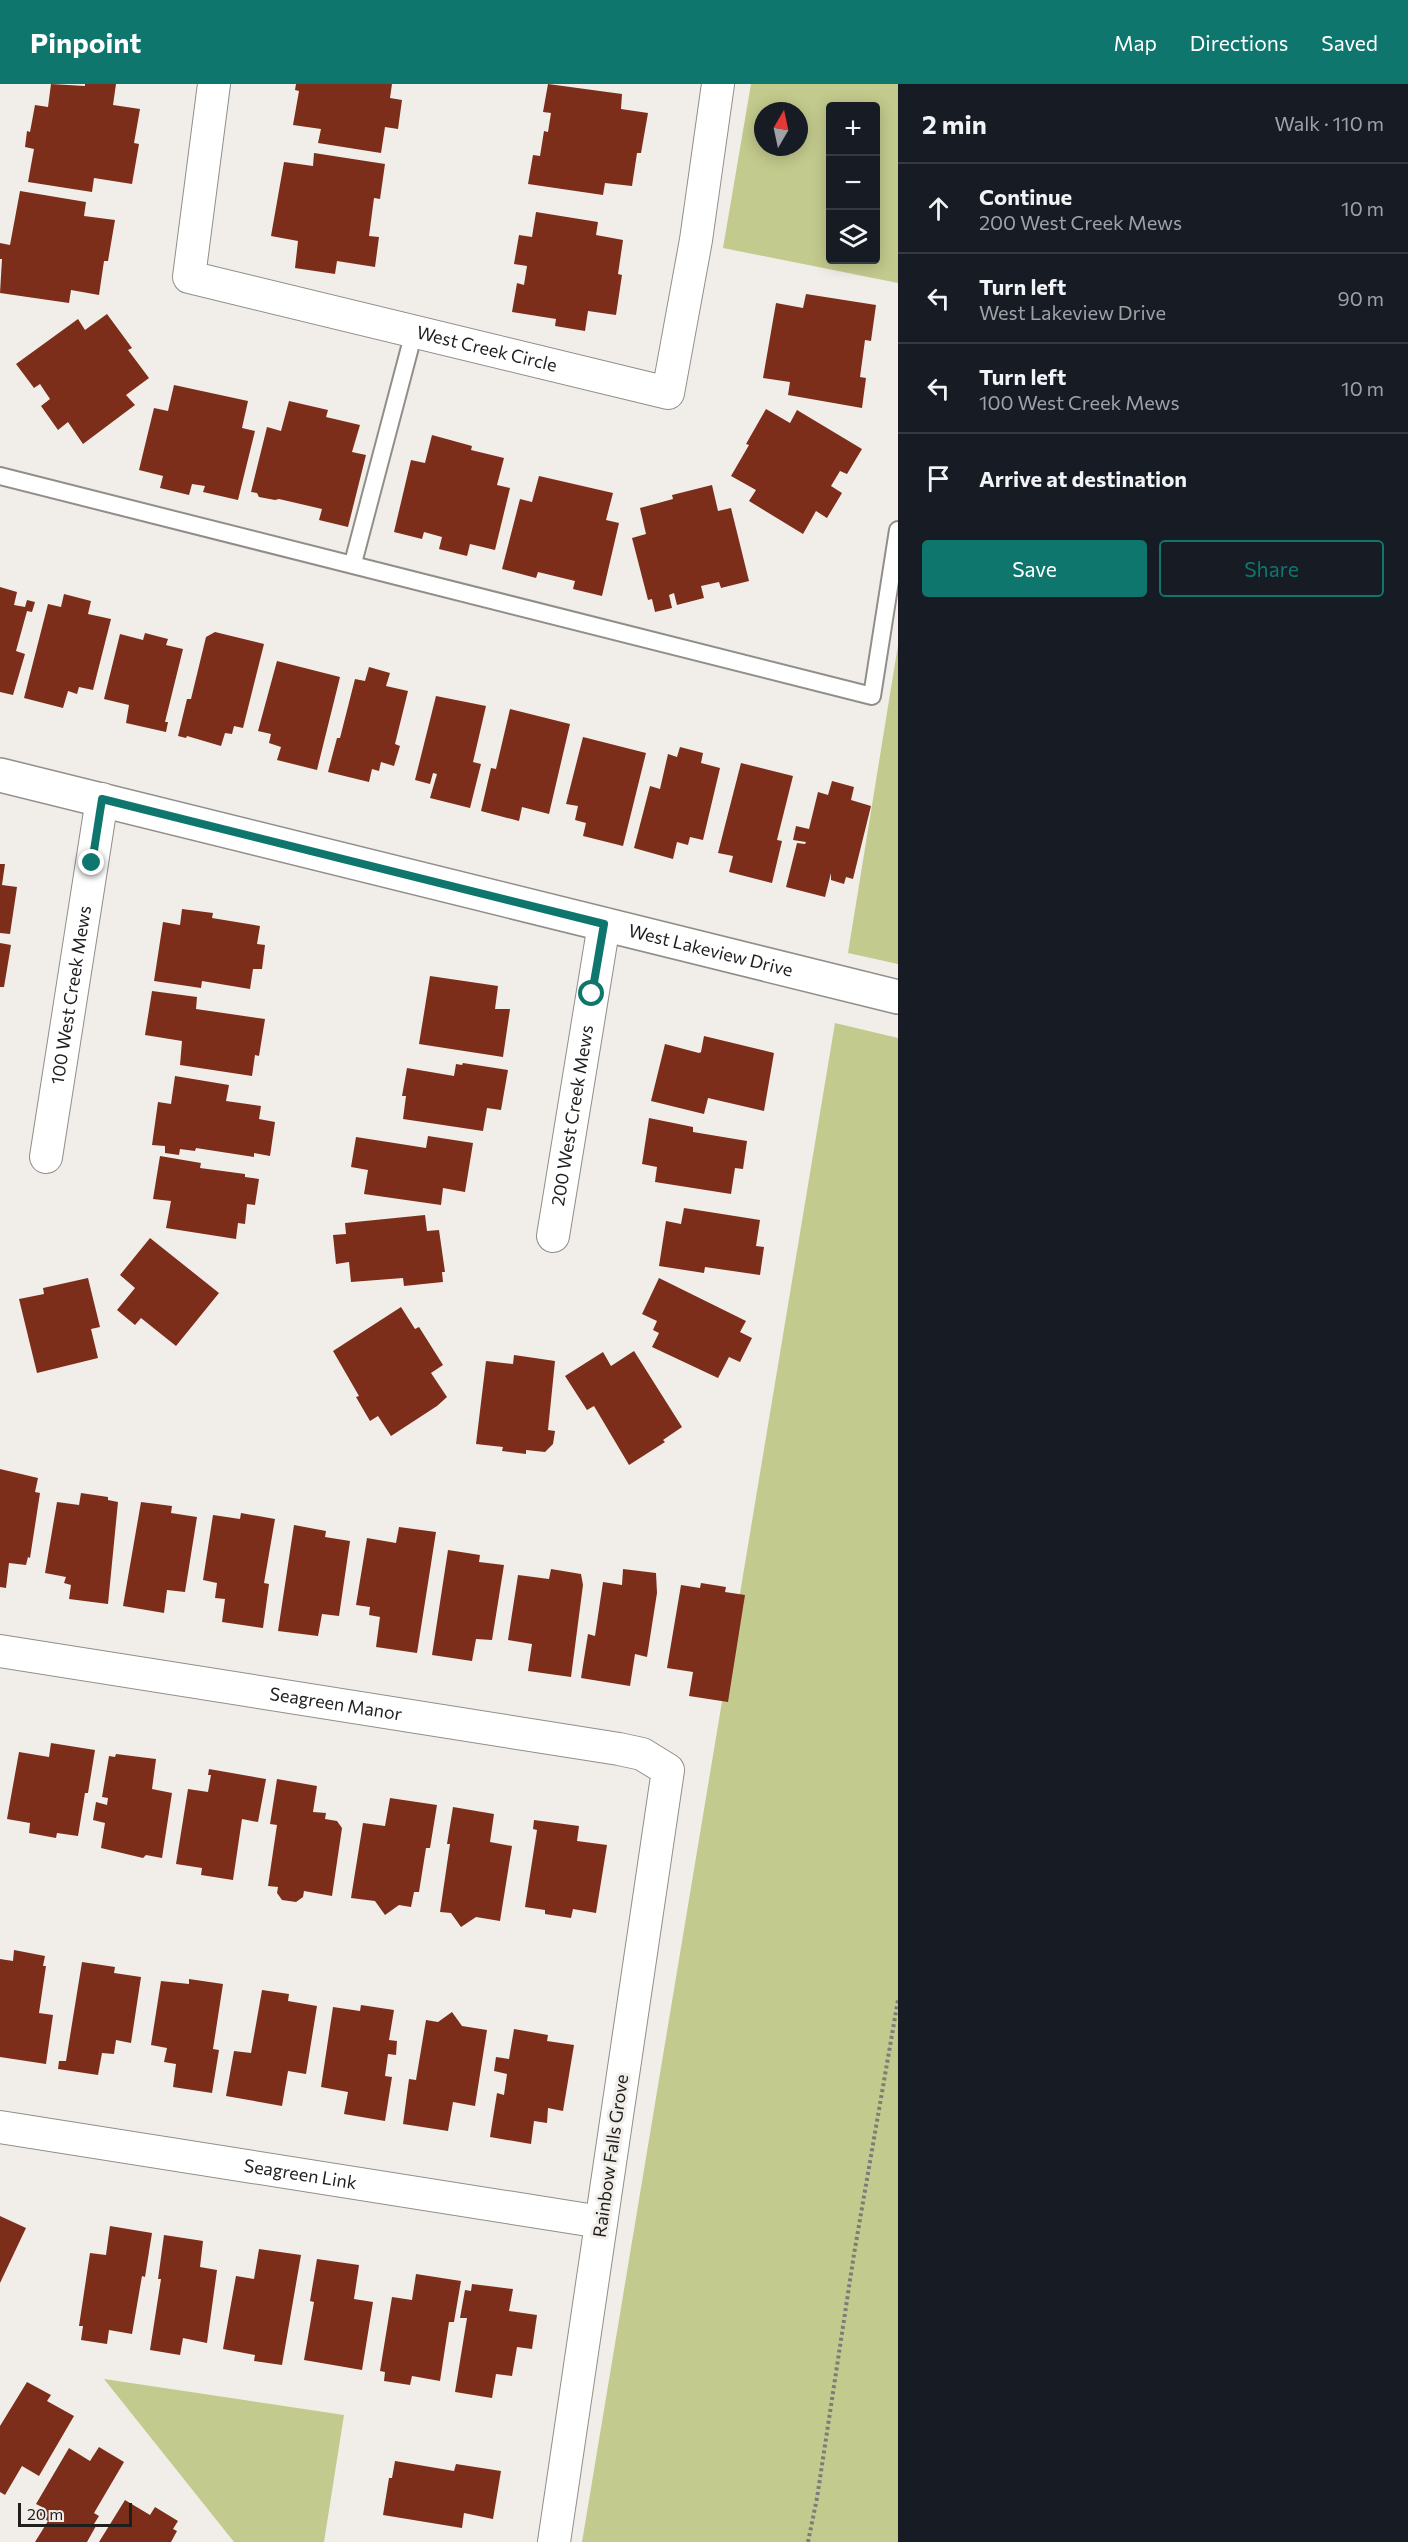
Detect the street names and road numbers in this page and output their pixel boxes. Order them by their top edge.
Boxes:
street label: West Creek Circle [414,321,560,376]
street label: 100 West Creek Mews [46,904,95,1086]
street label: West Lakeview Drive [626,919,795,981]
street label: 200 West Creek Mews [546,1023,597,1208]
street label: Seagreen Manor [268,1682,404,1724]
street label: Rainbow Falls Grove [588,2073,632,2239]
street label: Seagreen Link [242,2154,359,2193]

